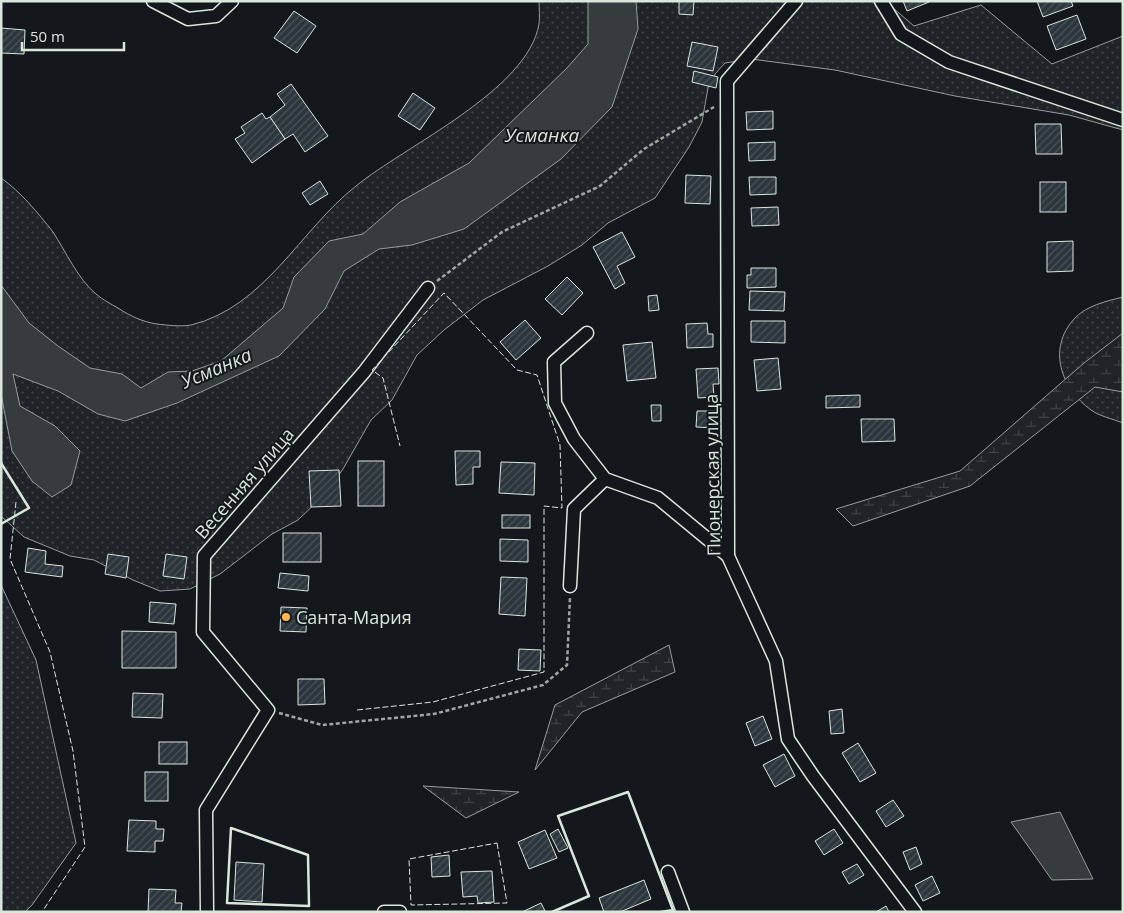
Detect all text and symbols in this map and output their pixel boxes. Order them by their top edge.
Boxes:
scale bar [22,20,125,52]
text: 50 m [30,26,65,46]
water label: Усманка [504,122,580,148]
water label: Усманка [176,341,256,395]
street label: Пионерская улица [699,394,725,556]
street label: Весенняя улица [189,422,299,544]
place label: Санта-Мария [296,605,412,629]
marker: Санта-Мария [280,611,292,623]

